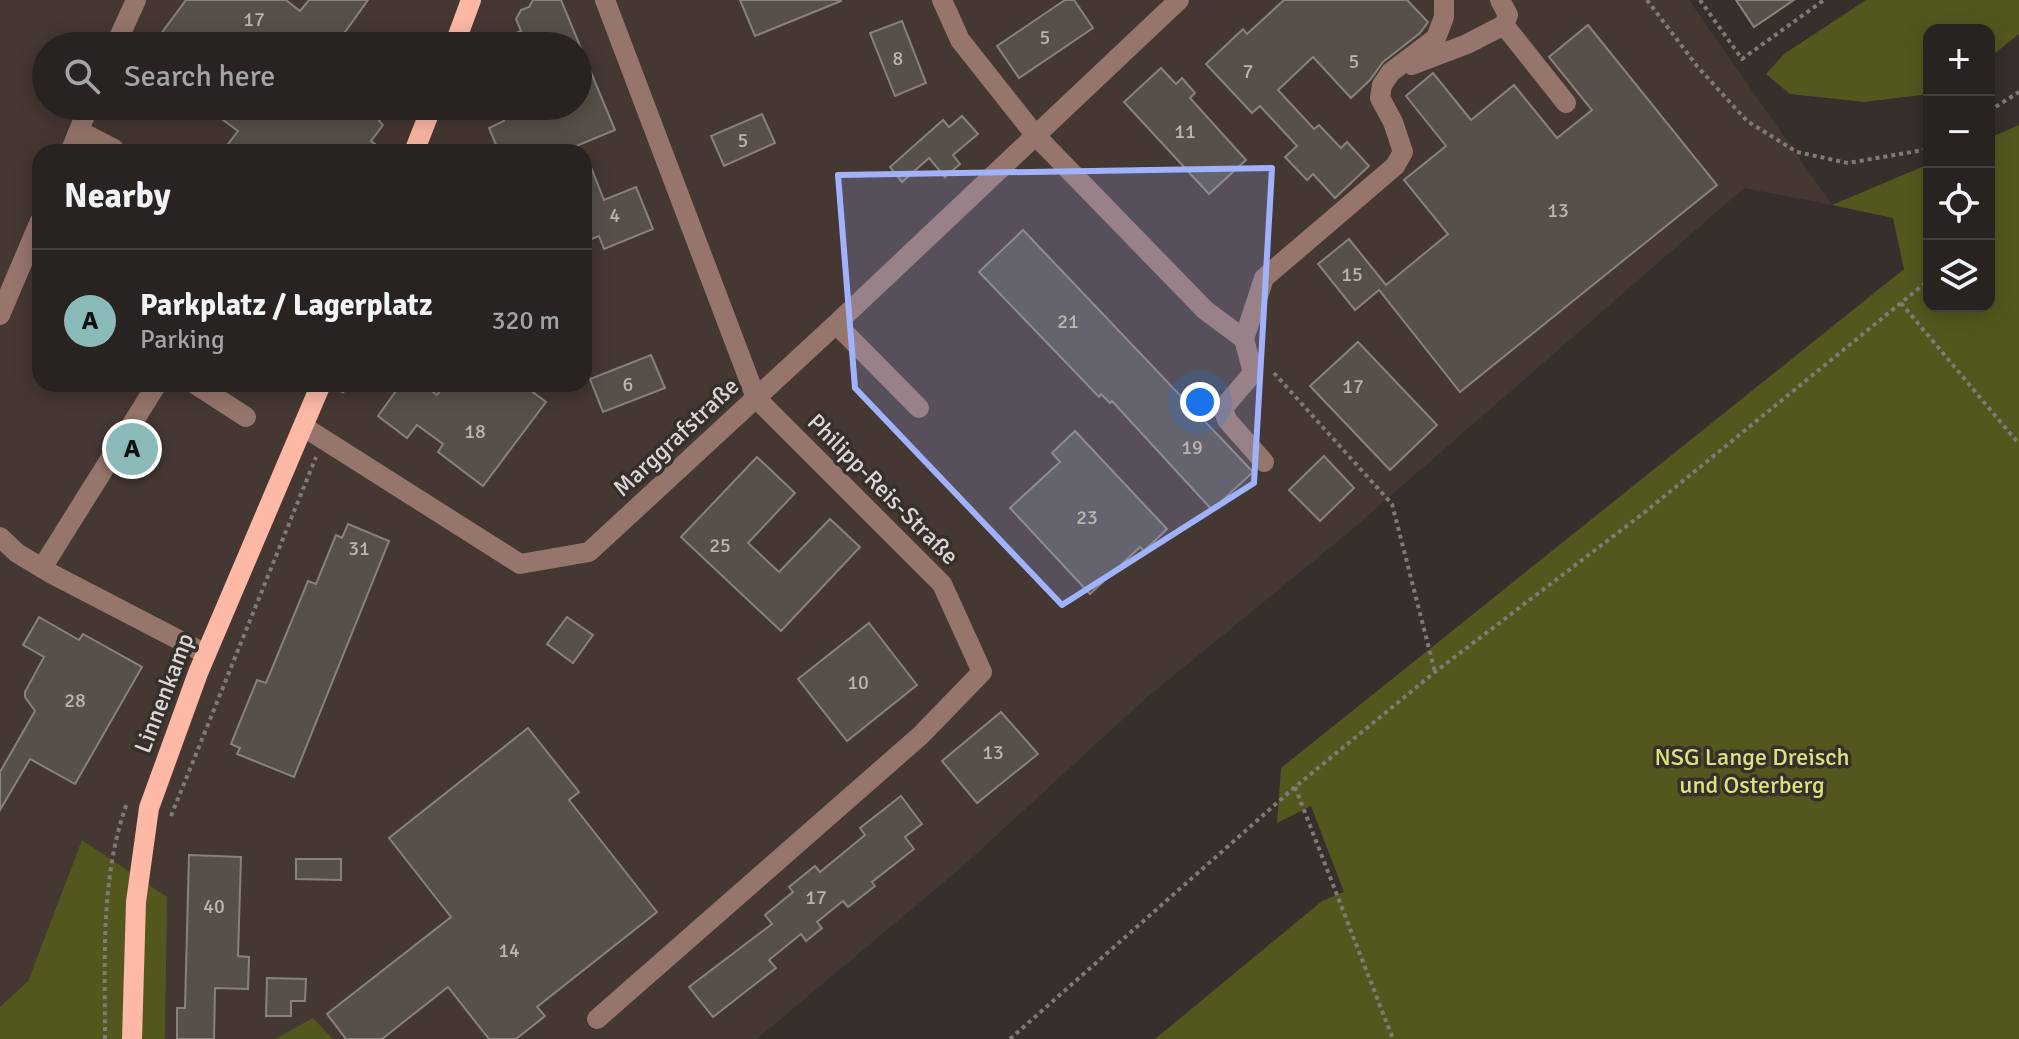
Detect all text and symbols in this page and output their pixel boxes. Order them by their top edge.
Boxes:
house number: 17 [243,7,265,32]
map controls [1923,24,1995,312]
button: + [1923,24,1995,96]
house number: 5 [1040,25,1050,50]
search box [32,32,592,120]
house number: 8 [893,46,903,71]
house number: 5 [1349,49,1359,74]
icon: search [60,54,104,98]
text: Search here [124,58,275,95]
house number: 7 [1243,59,1253,84]
button: − [1923,96,1995,168]
house number: 11 [1174,119,1196,144]
house number: 5 [738,128,748,153]
button: locate [1923,168,1995,240]
text: Nearby [64,175,171,217]
house number: 13 [1547,198,1569,223]
house number: 4 [610,203,621,228]
button: layers [1923,240,1995,312]
house number: 15 [1341,262,1363,287]
text: Parkplatz / Lagerplatz [140,287,432,324]
text: A [82,305,98,337]
text: 320 m [491,305,560,337]
house number: 21 [1057,309,1079,334]
text: Parking [140,324,225,356]
street label: Marggrafstraße [607,371,745,503]
house number: 6 [623,372,633,397]
house number: 17 [1342,374,1364,399]
your location [1180,382,1220,422]
street label: Philipp-Reis-Straße [801,407,965,571]
pin: A [106,419,158,479]
house number: 18 [464,419,486,444]
house number: 19 [1181,435,1203,460]
house number: 23 [1076,505,1098,530]
house number: 25 [709,533,731,558]
house number: 31 [348,536,370,561]
street label: Linnenkamp [127,629,201,757]
house number: 10 [847,670,869,695]
house number: 28 [64,688,86,713]
house number: 13 [982,740,1004,765]
park label: NSG Lange Dreisch und Osterberg [1654,742,1850,800]
house number: 17 [805,885,827,910]
house number: 40 [203,894,225,919]
house number: 14 [498,938,520,963]

